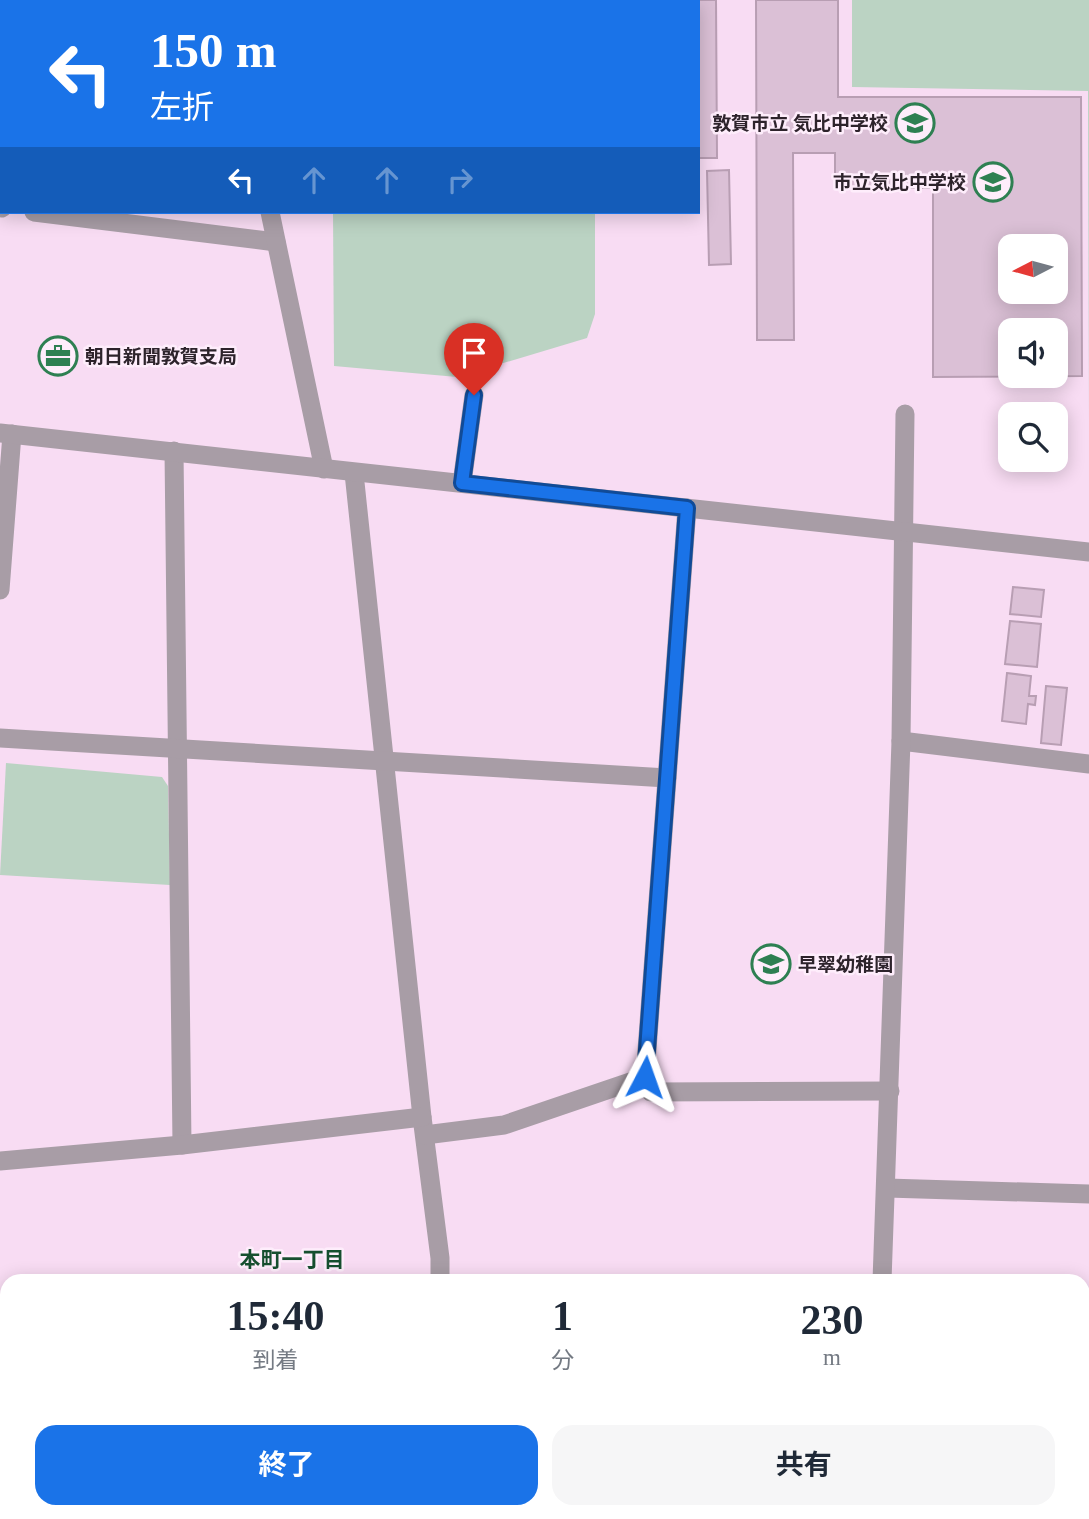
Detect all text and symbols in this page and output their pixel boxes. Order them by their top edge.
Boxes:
text: 150 m [150,23,277,78]
icon: left [35,28,126,119]
text: 左折 [150,89,214,125]
school or university icon: 敦賀市立 気比中学校 [894,102,936,144]
place label: 敦賀市立 気比中学校 [712,113,888,134]
icon: left [222,161,260,199]
icon: ahead [295,161,333,199]
icon: ahead [368,161,406,199]
icon: right [441,161,479,199]
school or university icon: 市立気比中学校 [972,161,1014,203]
place label: 市立気比中学校 [833,172,966,193]
north arrow [998,234,1068,304]
map controls [998,234,1068,472]
button: sound [998,318,1068,388]
pin [444,323,504,395]
icon: arrive [455,334,493,372]
office icon: 朝日新聞敦賀支局 [37,335,79,377]
place label: 朝日新聞敦賀支局 [85,346,237,367]
button: search [998,402,1068,472]
school or university icon: 早翠幼稚園 [750,943,792,985]
place label: 早翠幼稚園 [798,954,893,975]
position arrow [608,1040,682,1114]
district label: 本町一丁目 [240,1248,345,1272]
text: 15:40 [227,1293,325,1339]
text: 1 [552,1293,573,1339]
text: 230 [801,1297,864,1343]
text: m [823,1345,841,1370]
text: 到着 [253,1348,299,1373]
text: 分 [551,1348,574,1373]
button: 終了 [35,1425,538,1505]
button: 共有 [552,1425,1055,1505]

